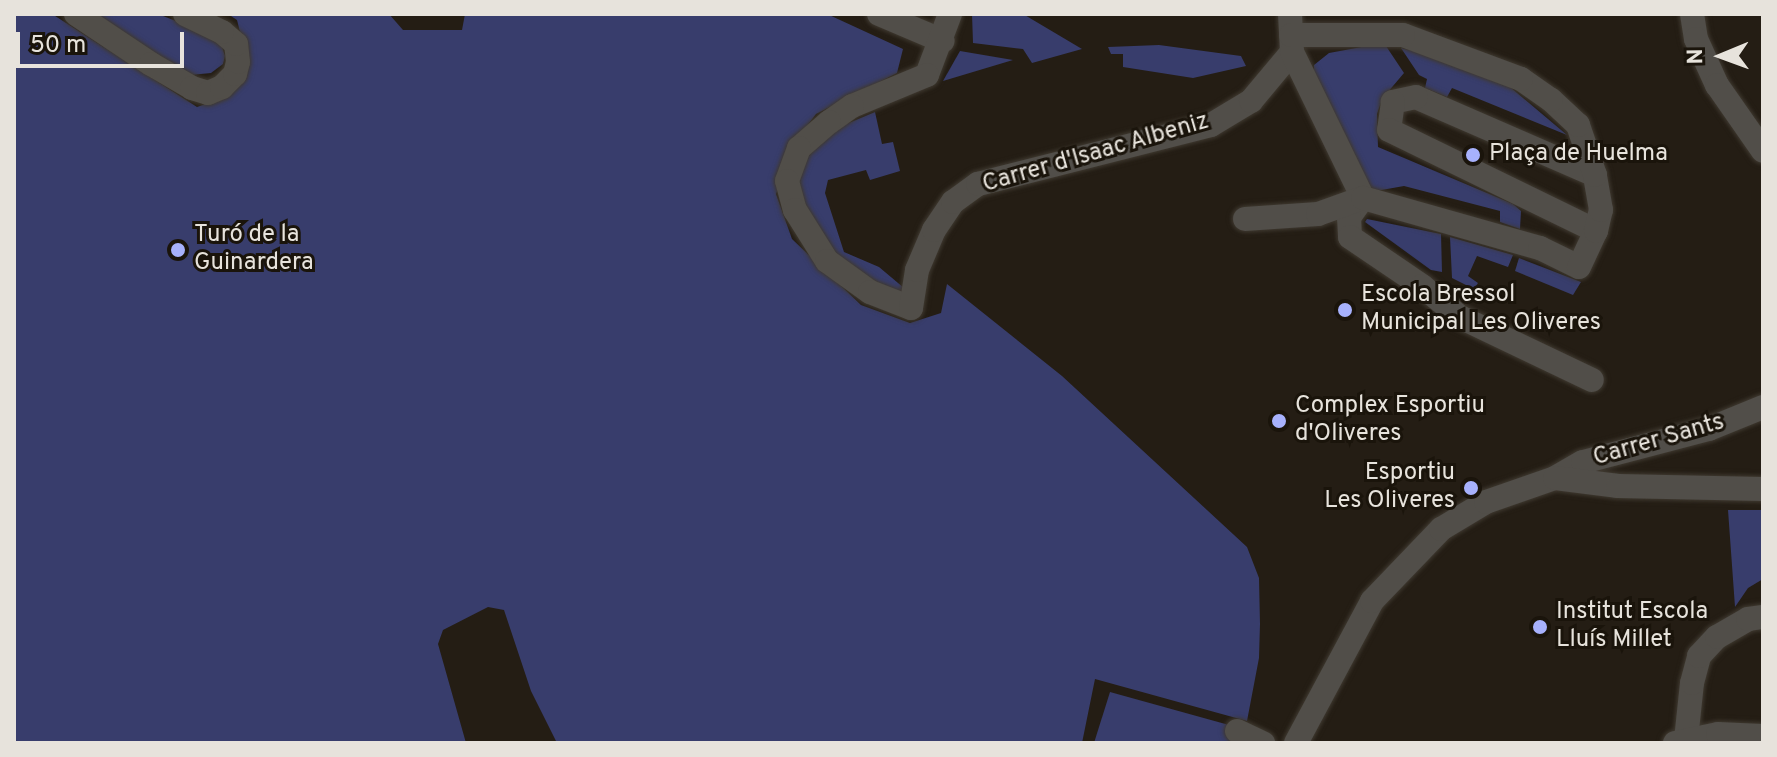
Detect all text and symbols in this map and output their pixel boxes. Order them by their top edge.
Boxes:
scale bar [20,16,188,66]
north arrow [1681,16,1761,96]
text: 50 m [30,31,86,61]
text: N [1683,48,1710,65]
street label: Carrer d'Isaac Albeniz [979,108,1213,200]
place label: Plaça de Huelma [1489,141,1668,169]
marker: Plaça de Huelma [1464,146,1482,164]
place label: Turó de la Guinardera [194,222,314,278]
marker: Turó de la Guinardera [169,241,187,259]
place label: Escola Bressol Municipal Les Oliveres [1361,282,1601,338]
marker: Escola Bressol Municipal Les Oliveres [1336,301,1354,319]
place label: Complex Esportiu d'Oliveres [1295,393,1485,449]
street label: Carrer Sants [1590,409,1728,473]
marker: Complex Esportiu d'Oliveres [1270,412,1288,430]
place label: Esportiu Les Oliveres [1324,460,1455,516]
marker: Esportiu Les Oliveres [1462,479,1480,497]
place label: Institut Escola Lluís Millet [1556,599,1708,655]
marker: Institut Escola Lluís Millet [1531,618,1549,636]

